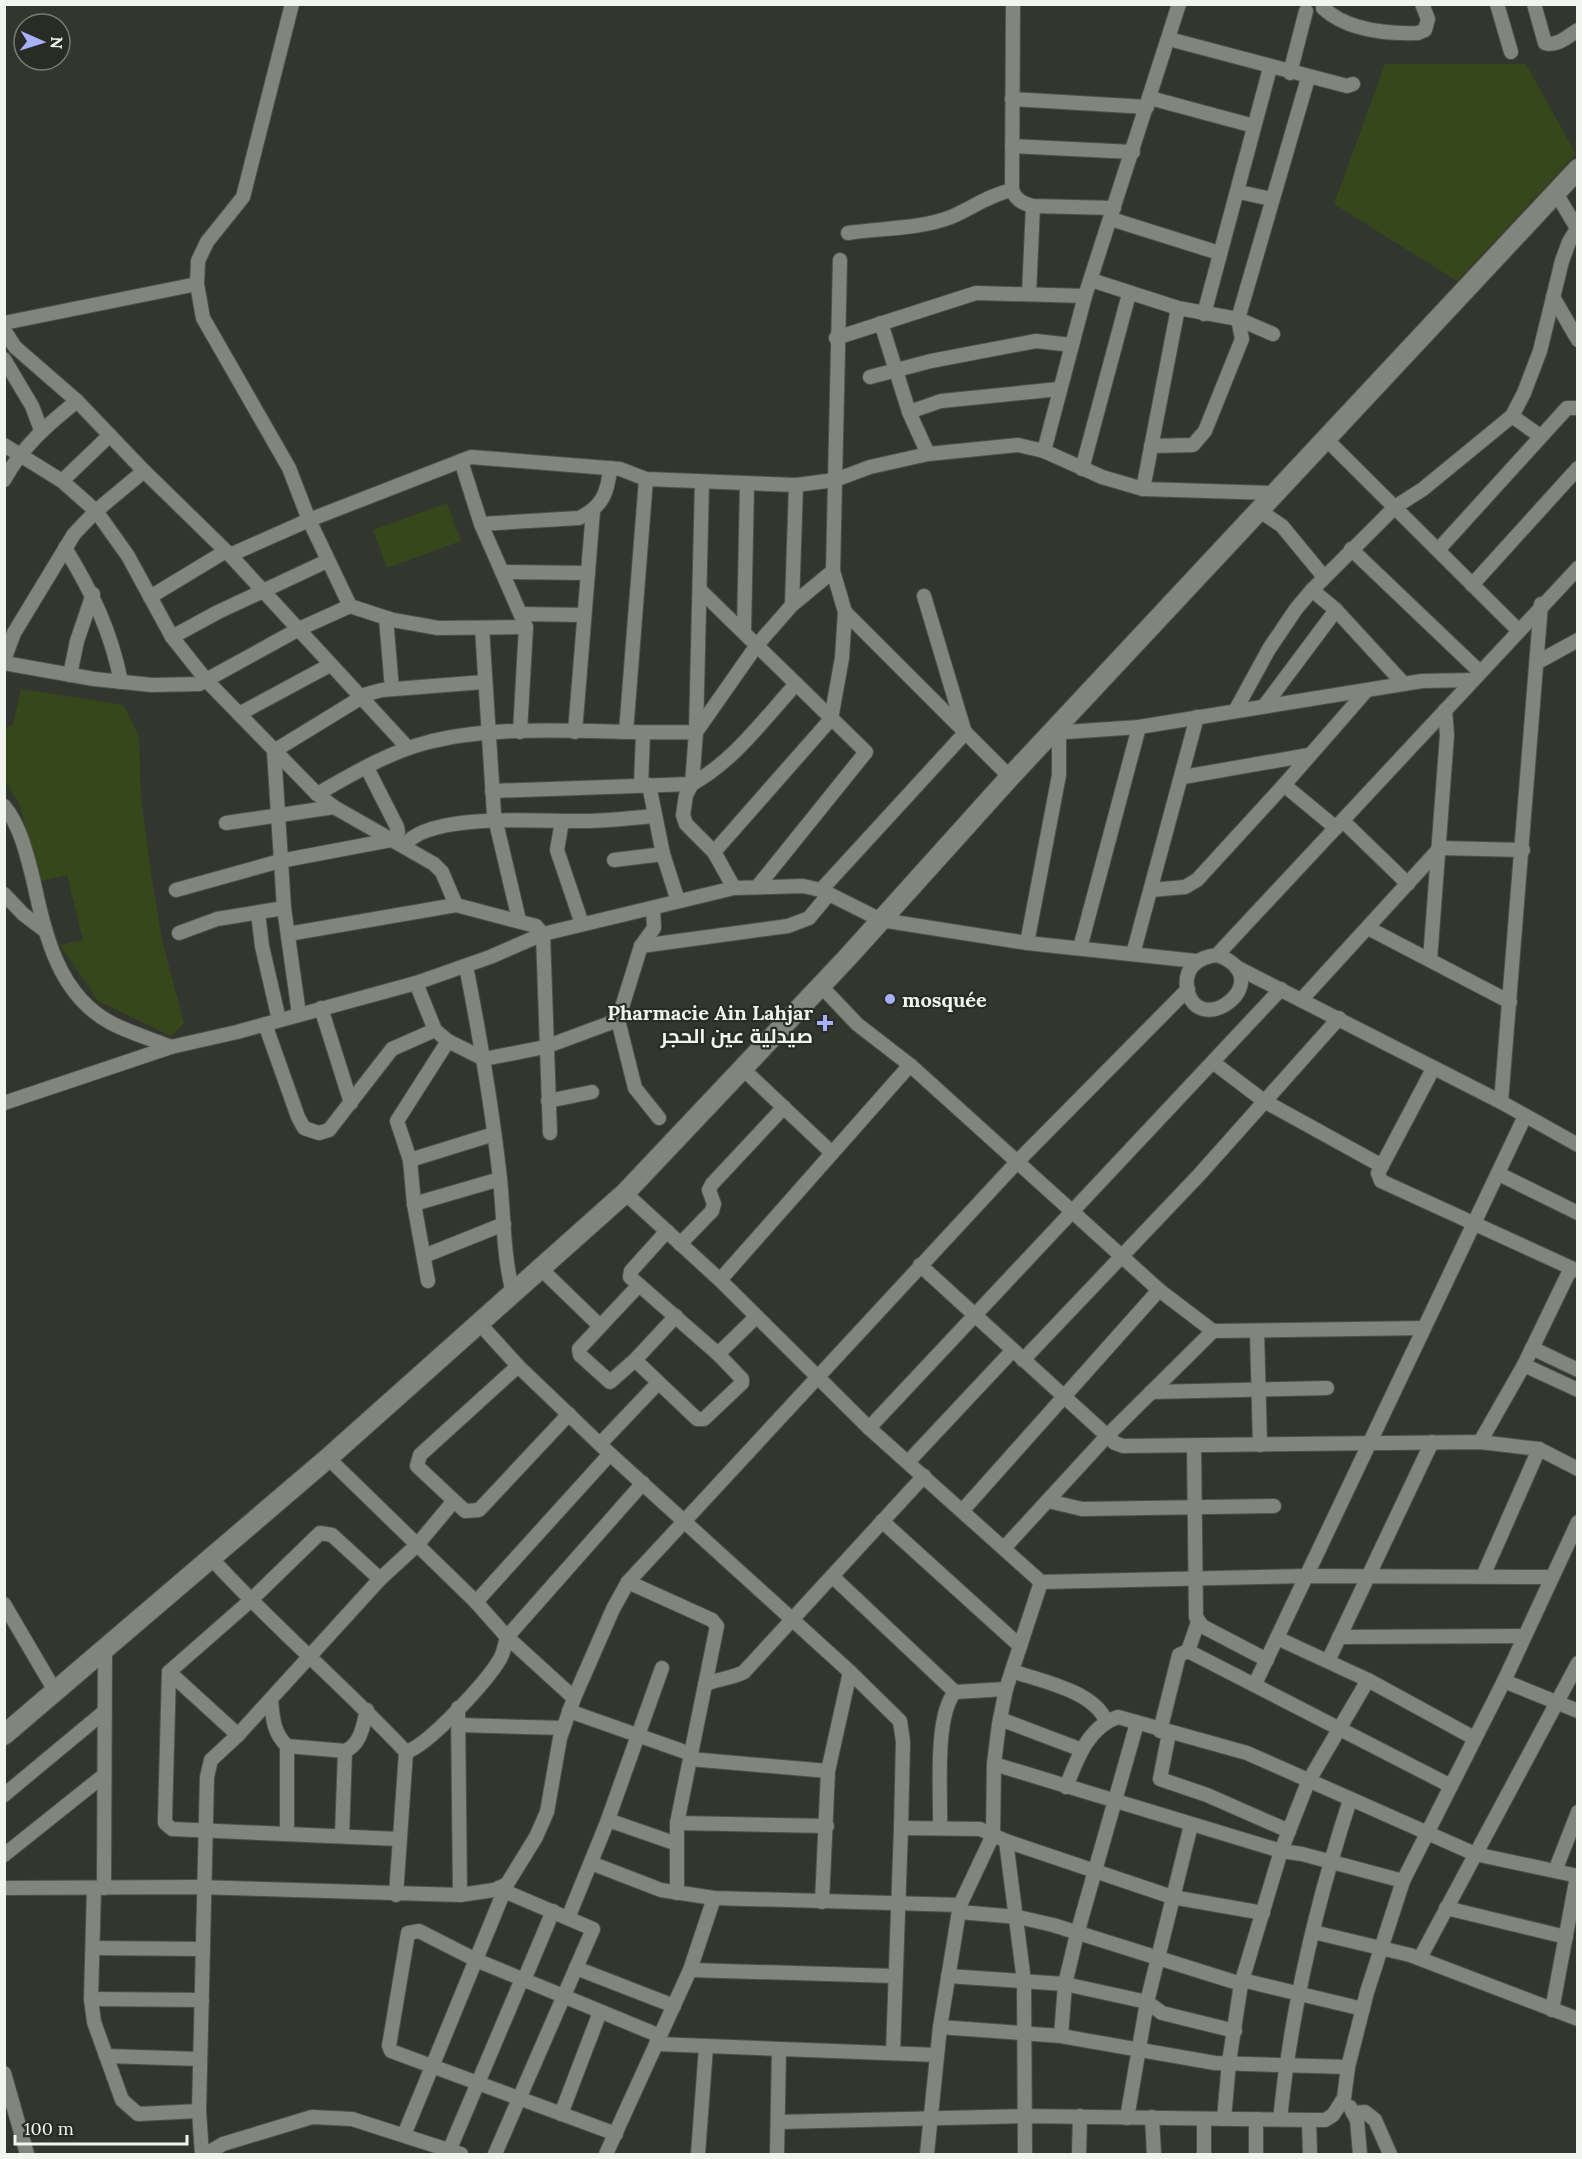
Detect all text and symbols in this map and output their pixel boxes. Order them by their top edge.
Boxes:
north arrow [12,12,72,72]
text: N [47,36,67,49]
place label: mosquée [902,987,987,1012]
marker: mosquée [883,992,897,1006]
place label: Pharmacie Ain Lahjar صيدلية عين الحجر [607,1000,813,1048]
marker: Pharmacie Ain Lahjar صيدلية عين الحجر [818,1016,832,1030]
scale bar [15,2108,188,2146]
text: 100 m [24,2117,74,2140]

